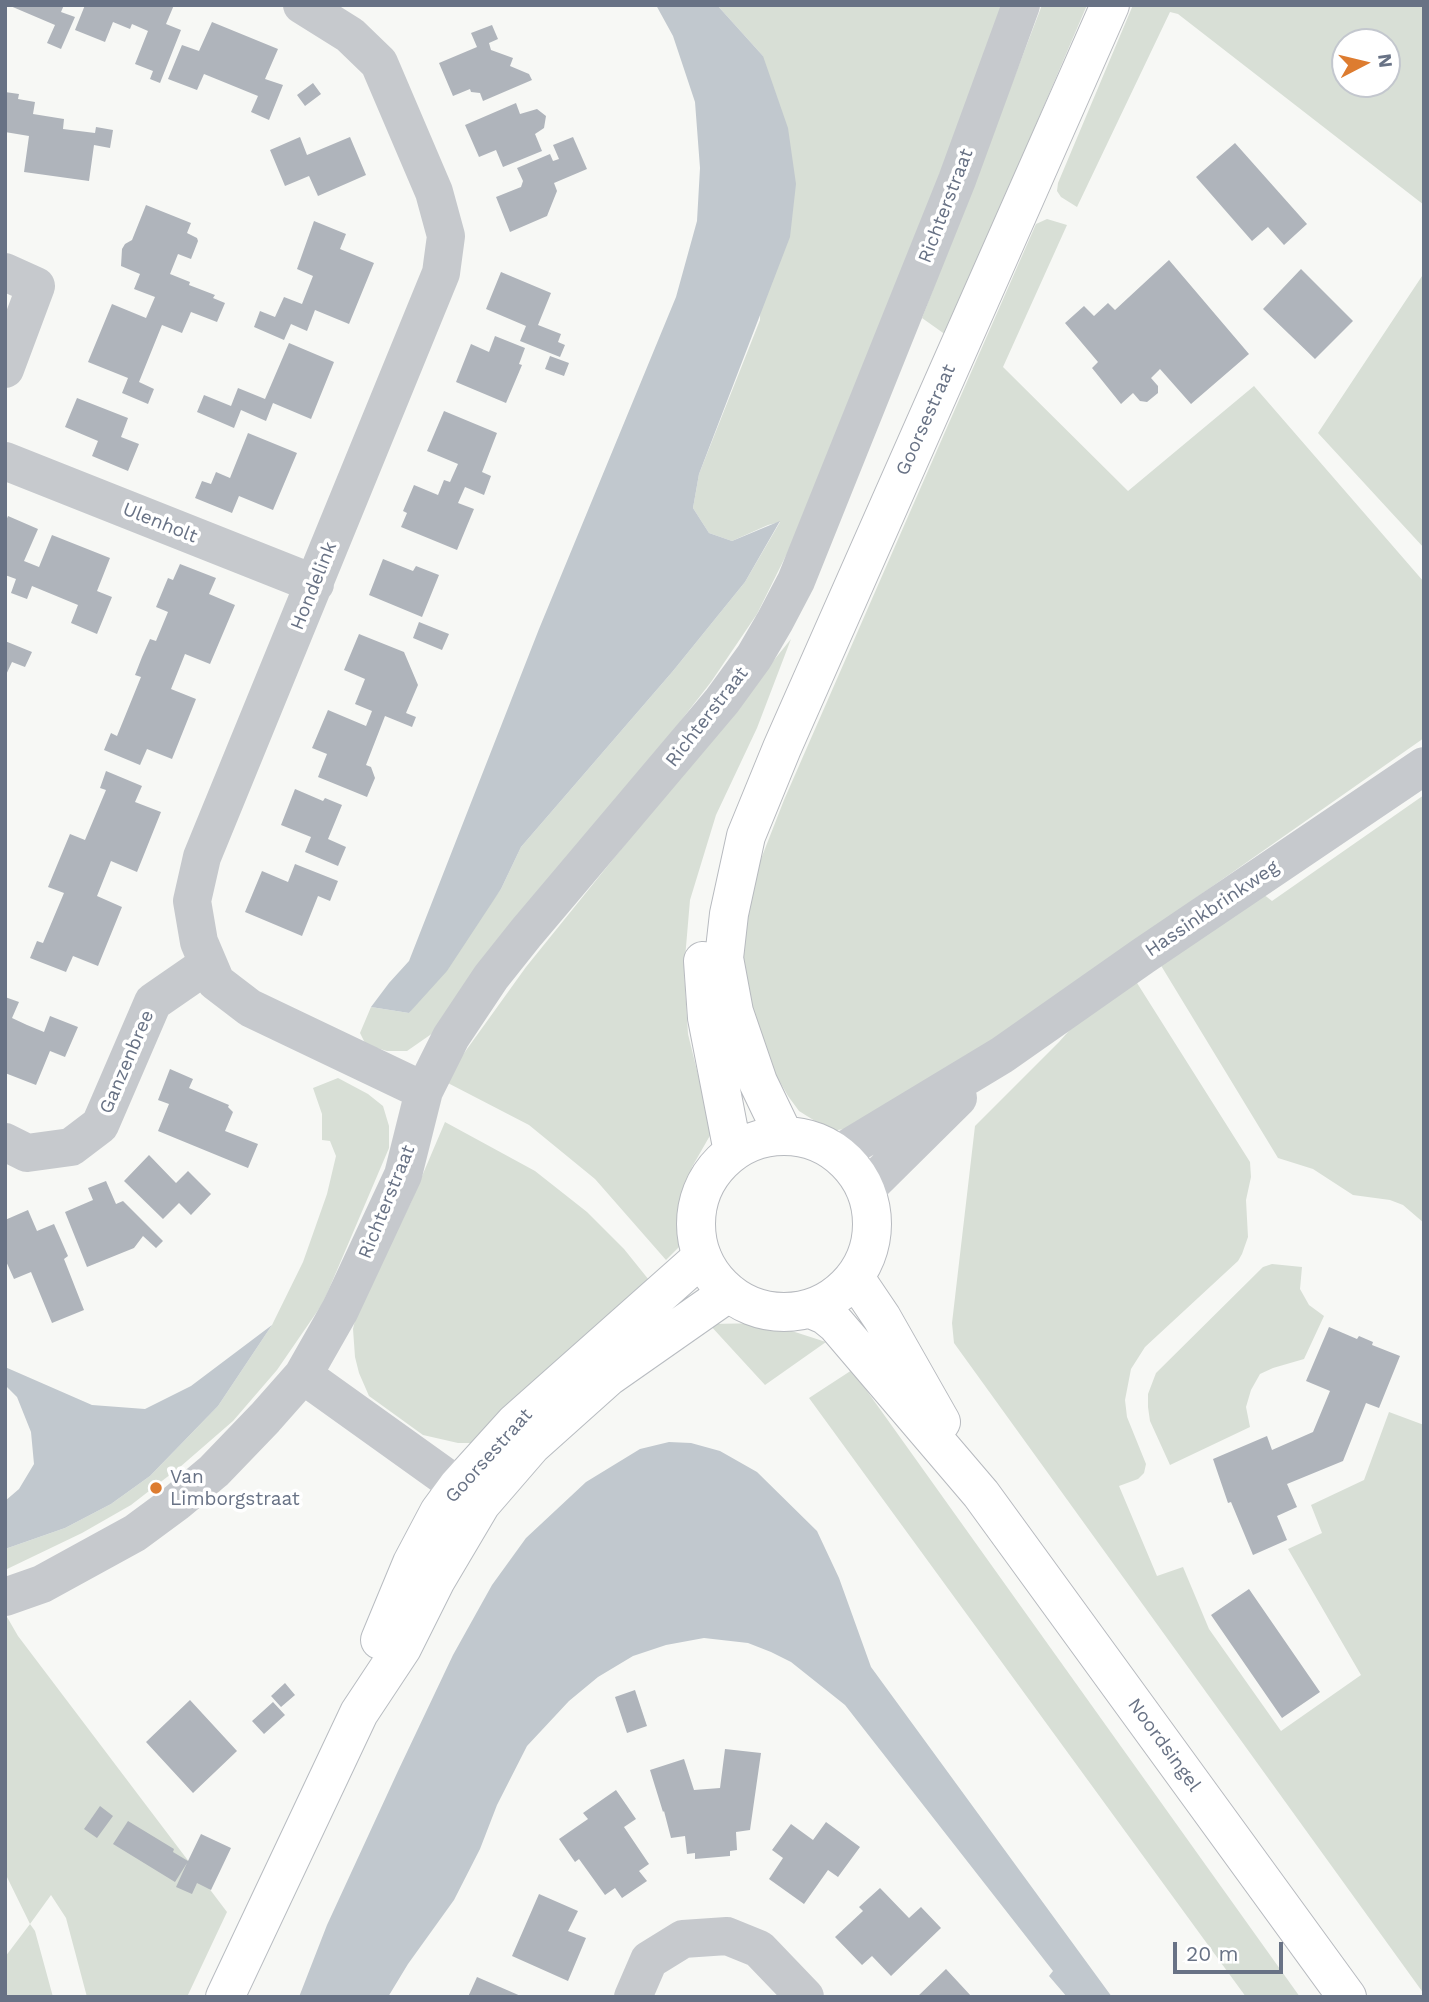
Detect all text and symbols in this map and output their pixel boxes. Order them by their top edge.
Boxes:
north arrow [1331,28,1401,98]
text: N [1373,52,1398,69]
street label: Richterstraat [914,146,978,266]
street label: Goorsestraat [891,361,961,479]
street label: Ulenholt [119,498,201,548]
street label: Hondelink [286,539,342,633]
street label: Richterstraat [661,662,753,772]
street label: Hassinkbrinkweg [1141,856,1283,962]
street label: Ganzenbree [95,1007,159,1117]
street label: Richterstraat [354,1142,420,1262]
street label: Goorsestraat [441,1404,537,1508]
place label: Van Limborgstraat [170,1466,300,1510]
marker: Van Limborgstraat [148,1480,164,1496]
street label: Noordsingel [1123,1694,1205,1796]
scale bar [1177,1928,1287,1972]
text: 20 m [1186,1941,1238,1966]

